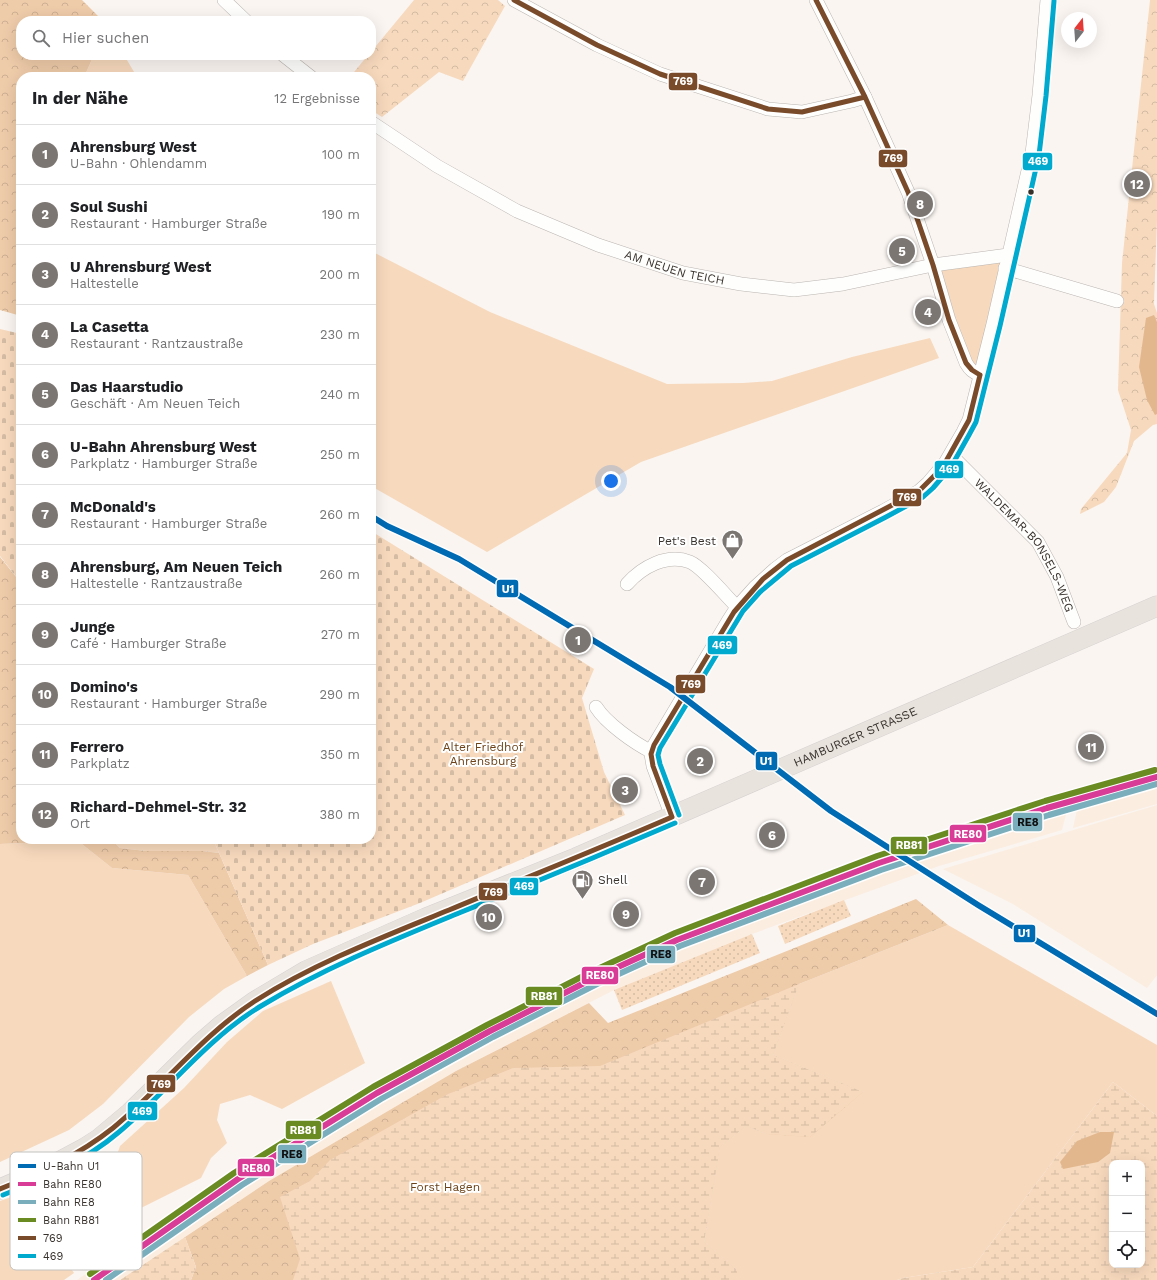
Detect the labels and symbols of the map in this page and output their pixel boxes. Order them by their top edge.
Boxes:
north arrow [1061,12,1097,48]
line badge: 769 [668,72,698,91]
text: 769 [673,75,693,88]
line badge: 769 [878,149,908,168]
text: 769 [883,152,903,165]
line badge: 469 [1022,152,1053,171]
text: 469 [1028,155,1049,168]
pin: 12 [1124,169,1150,199]
unlabelled marker [1026,187,1036,197]
pin: 8 [907,189,933,219]
pin: 5 [889,236,915,266]
street label: AM NEUEN TEICH [623,247,726,288]
pin: 4 [915,297,941,327]
line badge: 469 [934,460,964,479]
text: 469 [939,463,960,476]
your location [601,471,621,491]
street label: WALDEMAR-BONSELS-WEG [972,476,1077,614]
line badge: 769 [892,488,922,507]
text: 769 [897,491,917,504]
shop icon: Pet's Best [719,528,745,561]
place label: Pet's Best [658,534,716,548]
line badge: U1 [496,579,519,598]
text: U1 [502,583,514,596]
pin: 1 [565,625,591,655]
line badge: 469 [707,635,738,655]
text: 469 [712,639,733,652]
line badge: 769 [675,674,706,694]
text: 769 [681,678,701,691]
street label: HAMBURGER STRASSE [791,704,919,770]
pin: 11 [1078,732,1104,762]
park label: Alter Friedhof Ahrensburg [443,740,524,768]
pin: 2 [687,746,713,776]
line badge: U1 [755,751,778,771]
text: U1 [760,755,772,768]
pin: 3 [612,775,638,805]
line badge: RE8 [1012,812,1043,832]
text: RE8 [1017,816,1039,829]
pin: 6 [759,820,785,850]
line badge: RE80 [949,824,987,843]
text: RE80 [954,828,982,841]
line badge: RB81 [890,836,928,855]
text: RB81 [896,839,922,852]
fuel station icon: Shell [569,867,595,900]
pin: 7 [689,867,715,897]
place label: Shell [598,873,628,887]
line badge: 469 [509,877,539,896]
text: 469 [514,880,535,893]
line badge: 769 [478,882,508,901]
text: 769 [483,886,503,899]
pin: 9 [613,899,639,929]
pin: 10 [476,902,502,932]
line badge: U1 [1013,924,1036,943]
text: U1 [1018,927,1030,940]
line badge: RE8 [646,945,676,964]
text: RE8 [650,948,672,961]
line badge: RE80 [581,966,619,985]
text: RE80 [586,969,614,982]
line badge: RB81 [525,986,563,1006]
text: RB81 [531,990,557,1003]
line badge: 769 [146,1074,176,1093]
text: 769 [151,1078,171,1091]
line badge: 469 [127,1101,158,1121]
text: 469 [132,1105,153,1118]
line badge: RB81 [285,1120,322,1140]
text: RB81 [290,1124,316,1137]
line badge: RE8 [277,1144,307,1164]
text: RE8 [281,1148,303,1161]
legend [10,1152,142,1270]
line badge: RE80 [237,1158,275,1177]
text: U-Bahn U1 [43,1160,99,1173]
text: RE80 [242,1162,270,1175]
text: Bahn RE80 [43,1178,102,1191]
park label: Forst Hagen [410,1180,480,1194]
text: Bahn RE8 [43,1196,95,1209]
text: Bahn RB81 [43,1214,99,1227]
text: 769 [43,1232,63,1245]
text: 469 [43,1250,63,1263]

